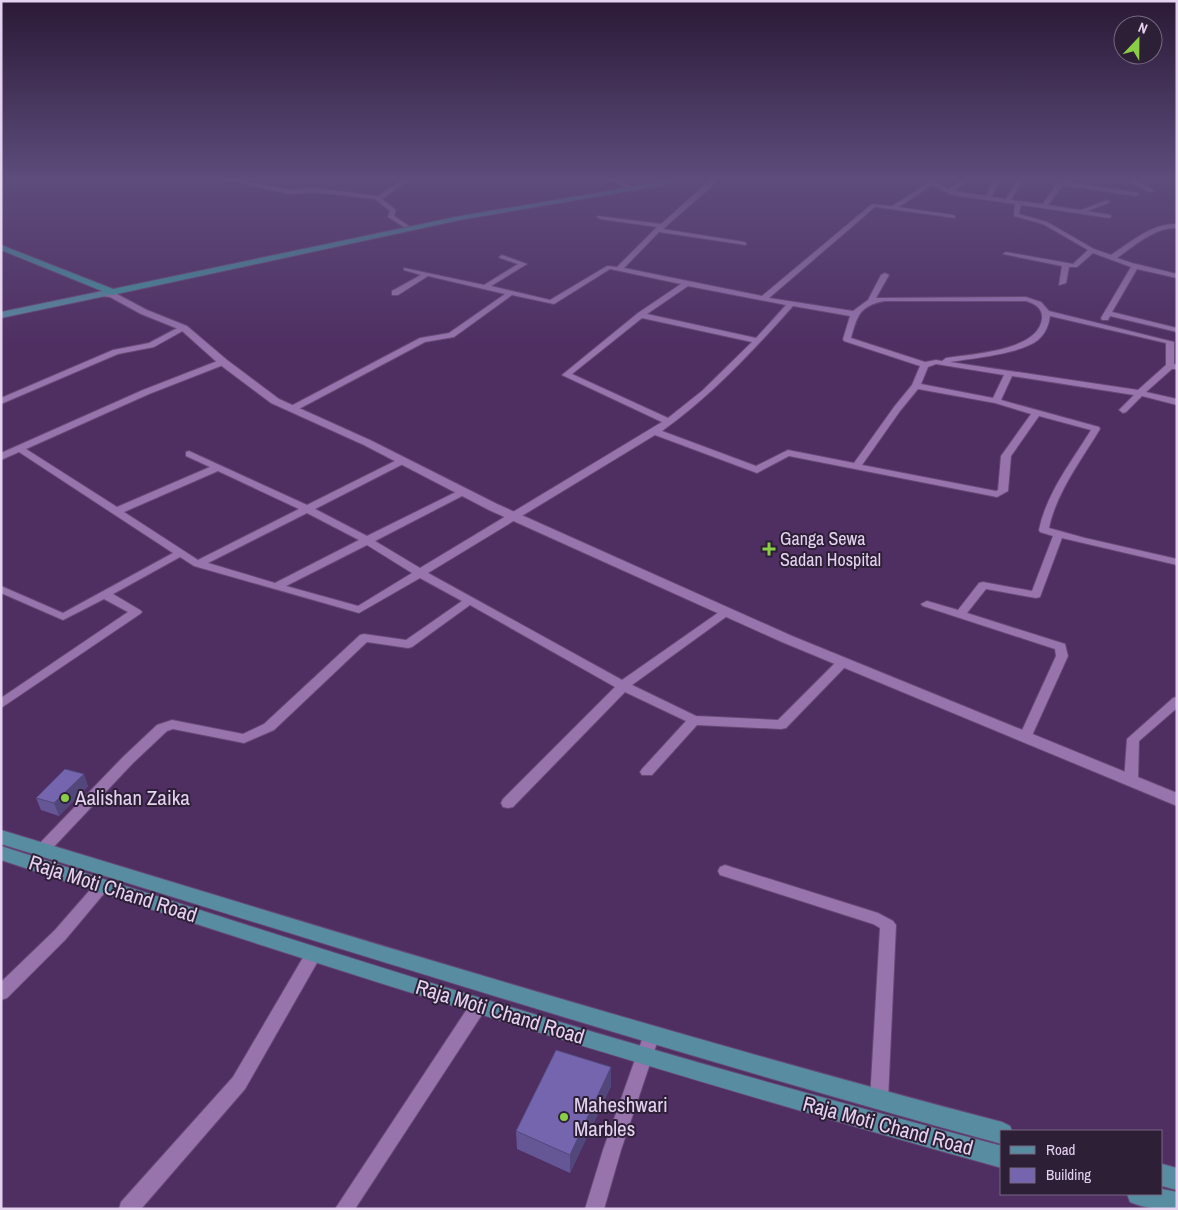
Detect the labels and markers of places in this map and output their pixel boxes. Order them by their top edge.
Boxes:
place label: Ganga Sewa Sadan Hospital [780,526,881,572]
marker: Ganga Sewa Sadan Hospital [762,542,776,556]
place label: Aalishan Zaika [74,783,190,812]
marker: Aalishan Zaika [59,792,71,804]
place label: Maheshwari Marbles [574,1090,668,1143]
marker: Maheshwari Marbles [558,1111,570,1123]

